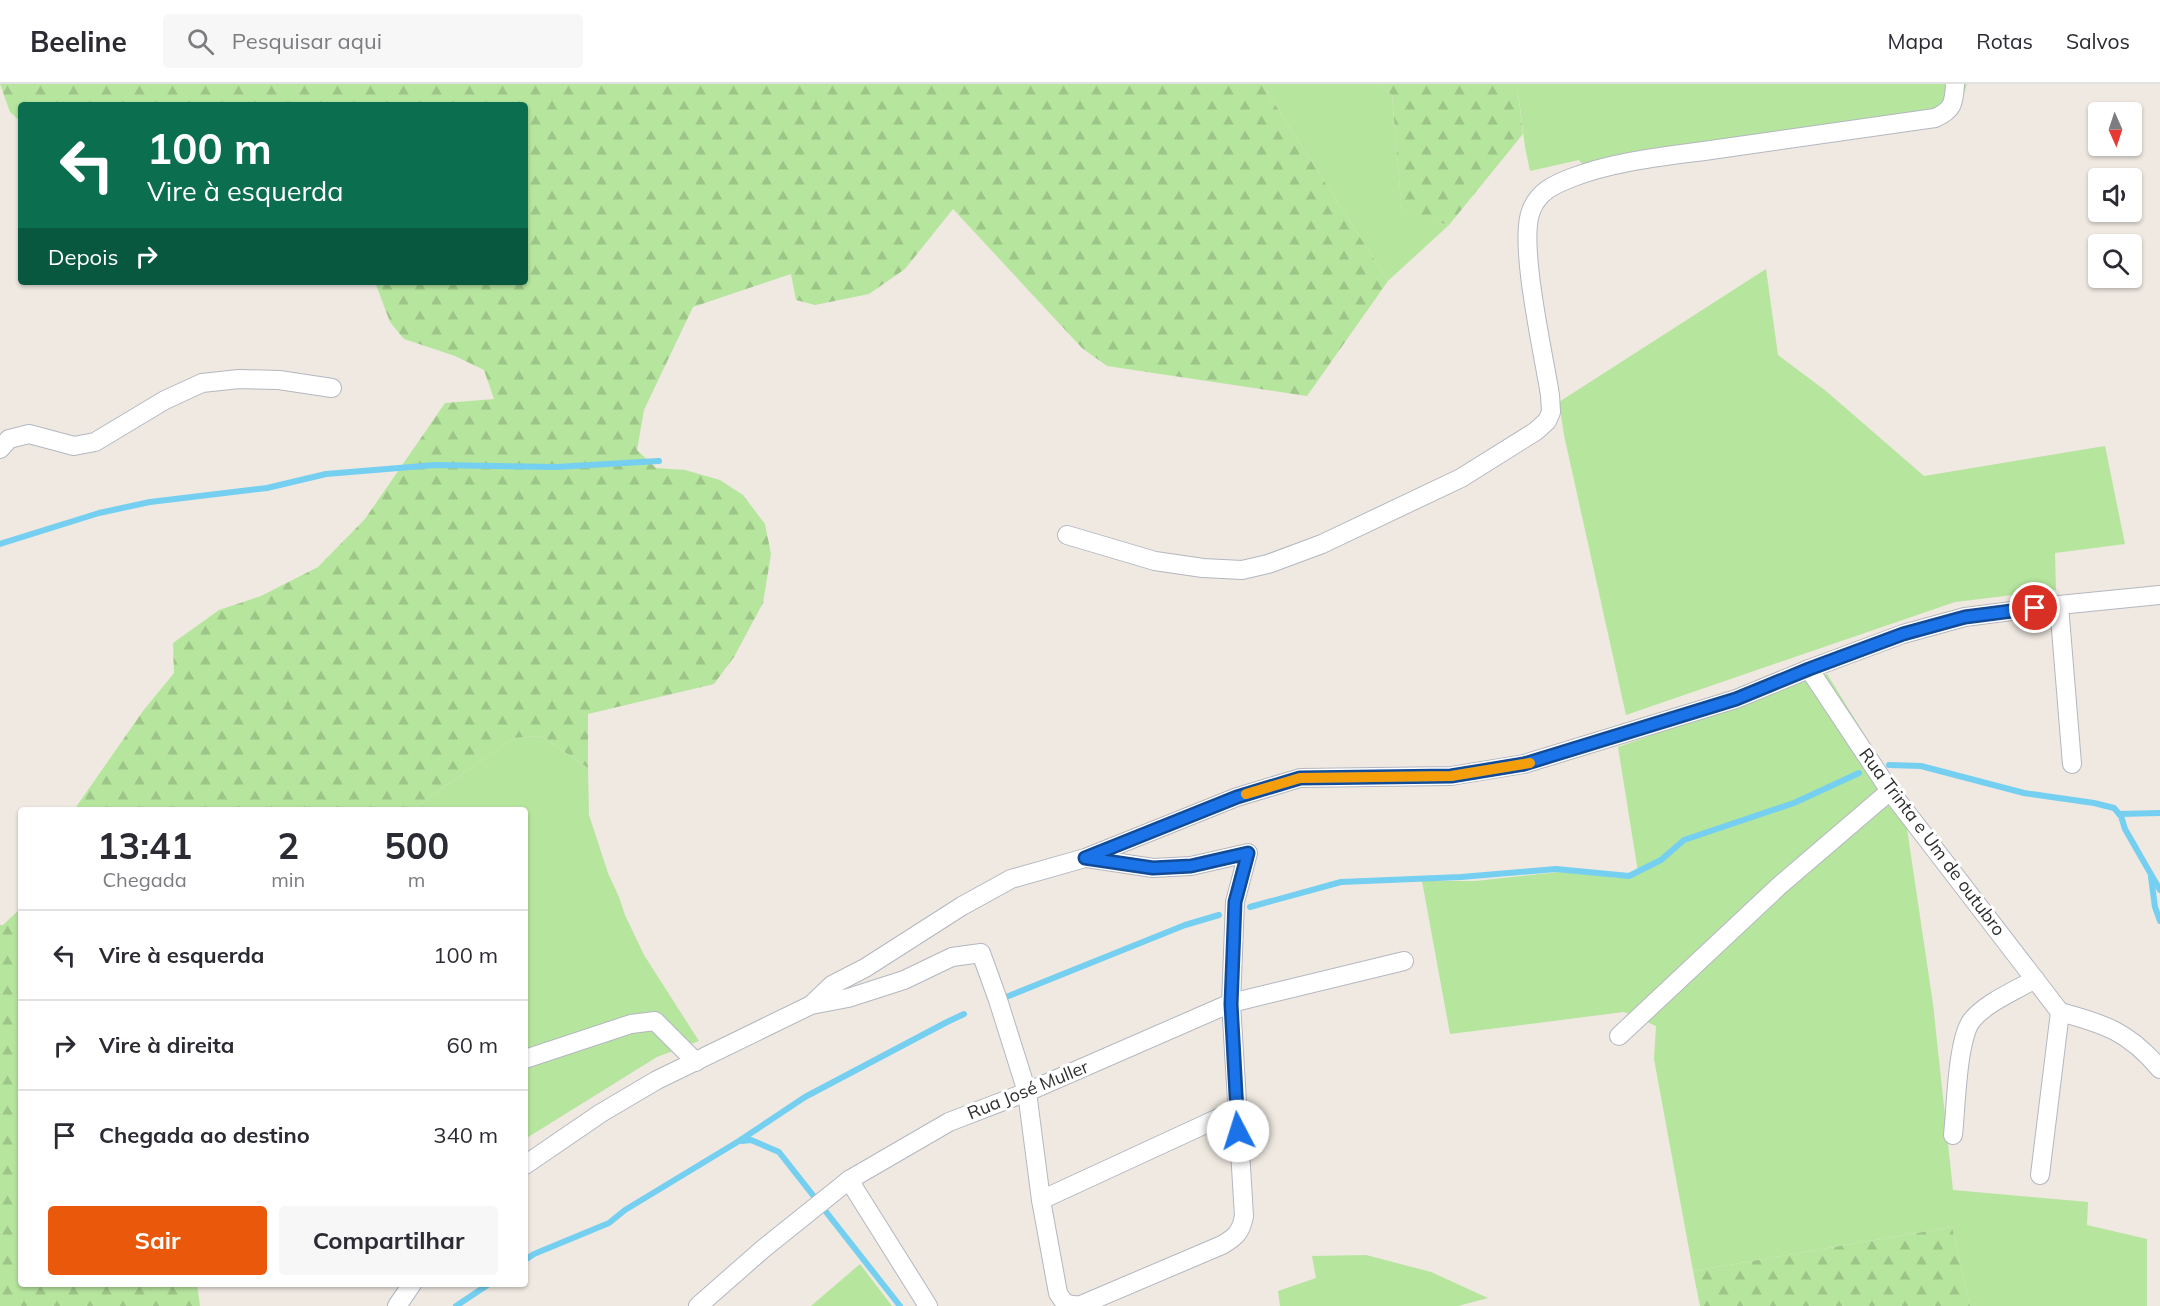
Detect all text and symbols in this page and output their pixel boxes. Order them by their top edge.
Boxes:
search box [163,14,583,68]
text: Beeline [30,24,127,59]
icon: search [184,25,217,58]
text: Pesquisar aqui [232,27,382,55]
text: Mapa [1888,28,1943,54]
text: Rotas [1976,28,2033,54]
text: Salvos [2066,28,2130,54]
north arrow [2088,102,2142,156]
map controls [2088,102,2142,288]
text: 100 m [147,122,272,175]
icon: left [48,126,126,204]
button: sound [2088,168,2142,222]
text: Vire à esquerda [147,174,343,208]
button: search [2088,234,2142,288]
icon: right [130,240,163,273]
text: Depois [48,243,118,271]
pin [2009,582,2060,633]
icon: arrive [2018,591,2051,624]
street label: Rua Trinta e Um de outubro [1854,743,2011,940]
text: 13:41 [97,823,192,868]
text: 2 [277,823,299,868]
text: 500 [384,823,449,868]
text: Chegada [102,867,187,892]
text: min [271,867,305,892]
text: m [408,867,425,892]
icon: left [48,939,81,972]
text: Vire à esquerda [99,941,264,969]
text: 100 m [433,941,498,969]
icon: right [48,1029,81,1062]
text: Vire à direita [99,1031,234,1059]
text: 60 m [447,1031,498,1059]
street label: Rua José Muller [964,1055,1092,1124]
position arrow [1206,1099,1270,1163]
icon: arrive [48,1119,81,1152]
text: Chegada ao destino [99,1121,310,1149]
text: 340 m [433,1121,498,1149]
button: Sair [48,1206,267,1275]
button: Compartilhar [279,1206,498,1275]

